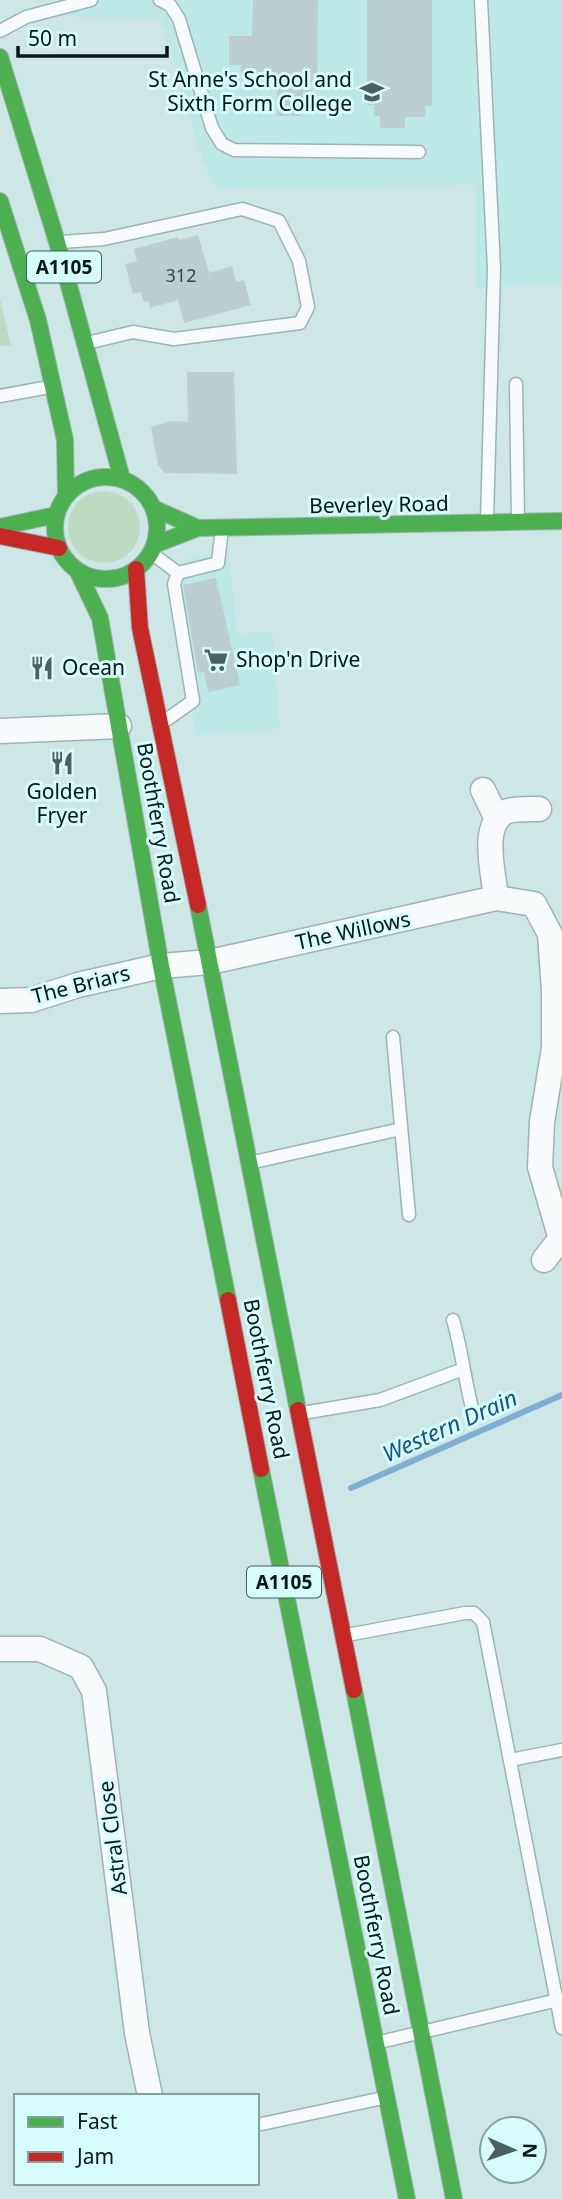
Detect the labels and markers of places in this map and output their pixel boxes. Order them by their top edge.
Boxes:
place label: St Anne's School and Sixth Form College [148,65,352,117]
school or university icon: St Anne's School and Sixth Form College [358,78,386,106]
place label: Shop'n Drive [236,645,360,673]
supermarket icon: Shop'n Drive [202,646,230,674]
place label: Ocean [62,653,125,681]
restaurant icon: Ocean [28,654,56,682]
restaurant icon: Golden Fryer [48,749,76,777]
place label: Golden Fryer [26,777,98,829]

